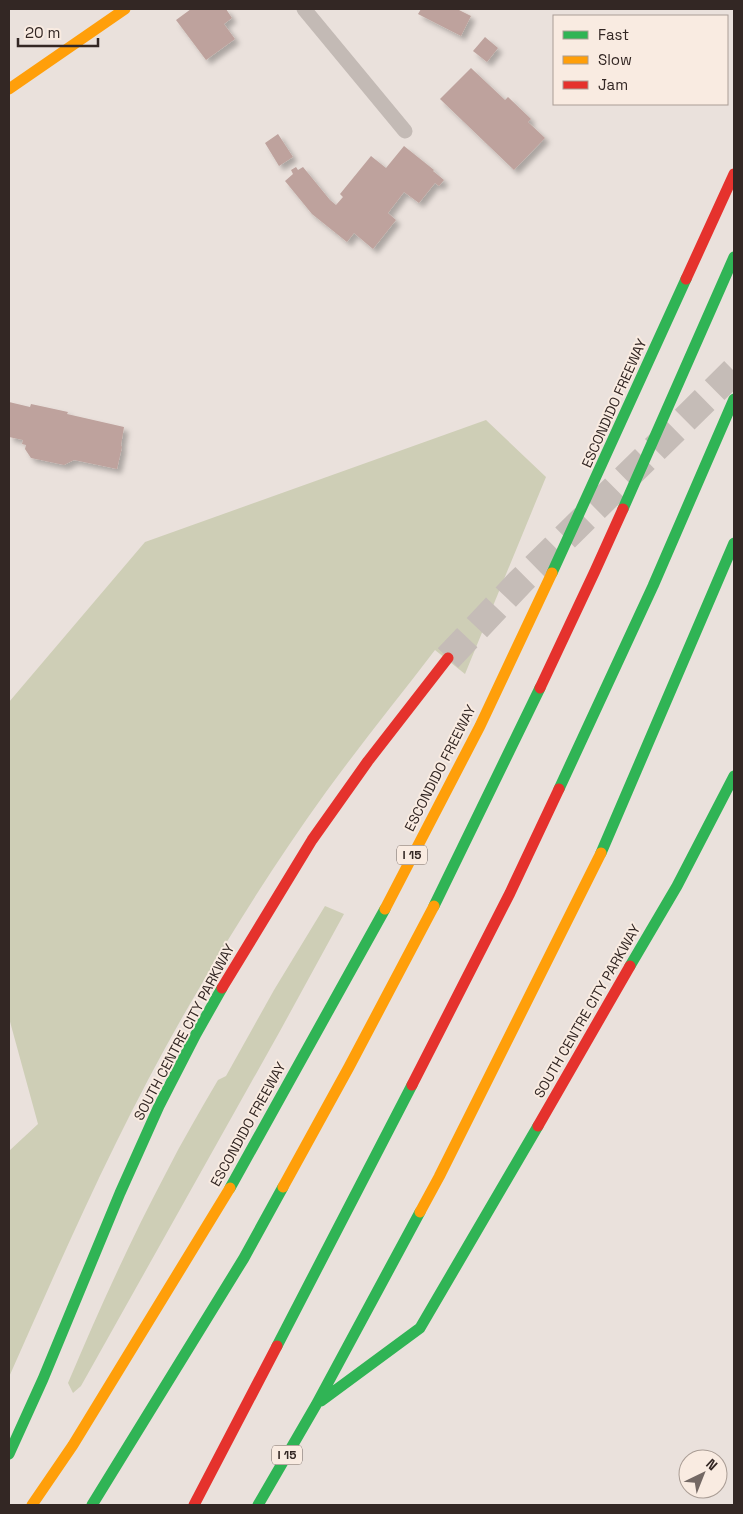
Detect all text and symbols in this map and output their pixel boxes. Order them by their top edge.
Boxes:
scale bar [18,15,98,47]
legend [553,15,728,105]
text: 20 m [25,23,60,42]
text: Fast [598,25,629,44]
text: Slow [598,50,632,69]
text: Jam [598,75,628,94]
street label: ESCONDIDO FREEWAY [577,335,651,470]
street label: ESCONDIDO FREEWAY [400,701,480,834]
road number: I 15 [397,846,427,864]
street label: SOUTH CENTRE CITY PARKWAY [530,921,644,1101]
street label: SOUTH CENTRE CITY PARKWAY [130,940,239,1123]
street label: ESCONDIDO FREEWAY [206,1058,290,1189]
road number: I 15 [272,1446,302,1464]
north arrow [678,1449,728,1499]
text: N [702,1455,721,1474]

